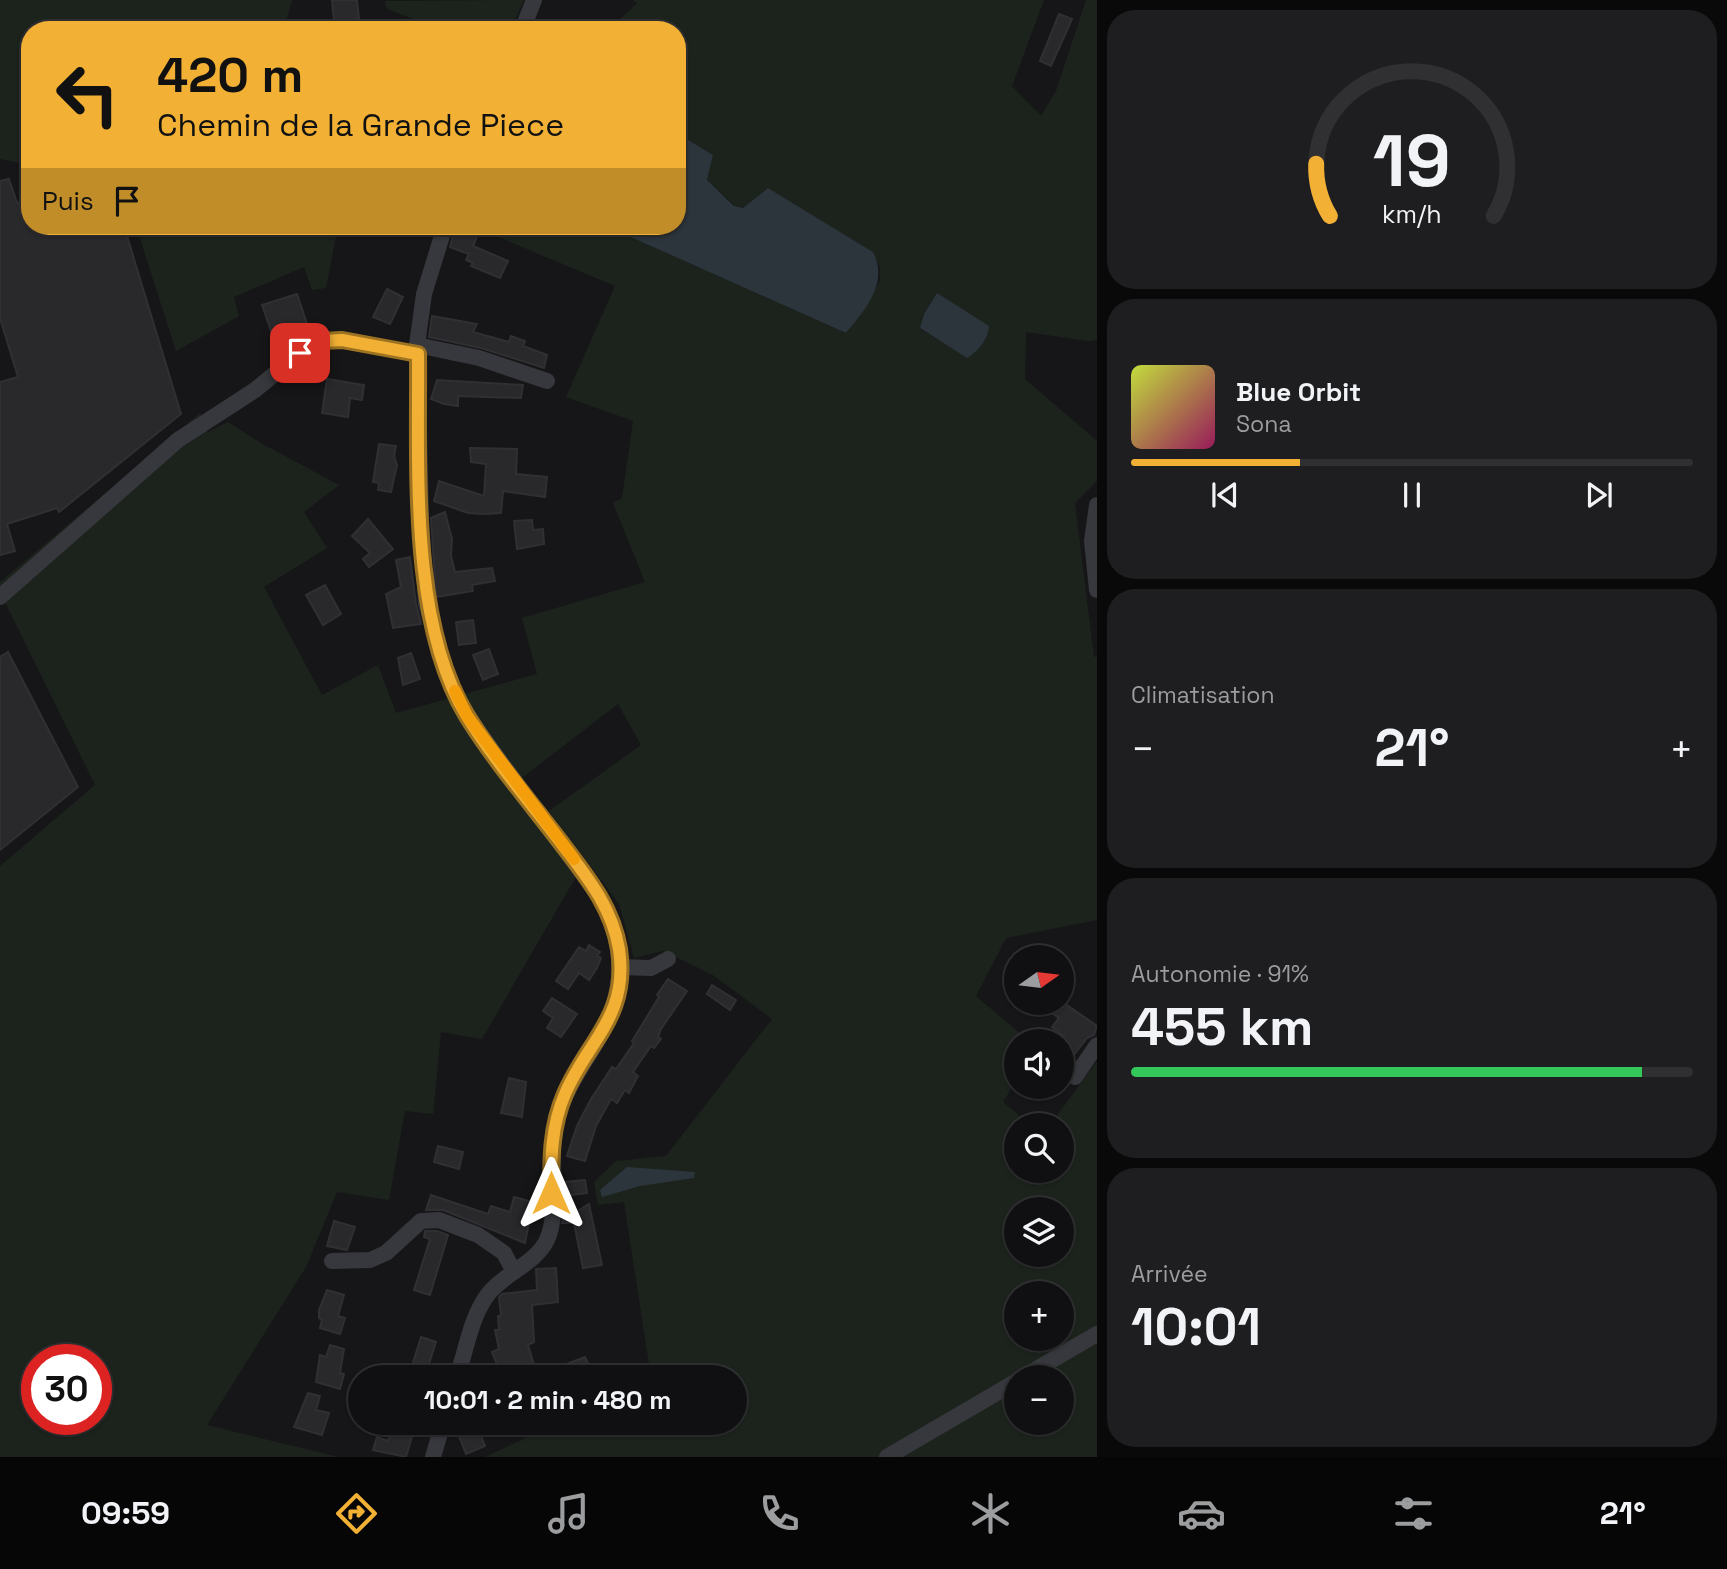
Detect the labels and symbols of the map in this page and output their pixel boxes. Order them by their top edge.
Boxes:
pin [270,323,330,383]
north arrow [1004,945,1074,1015]
position arrow [514,1156,588,1230]
speed limit sign: 30 [21,1344,112,1435]

